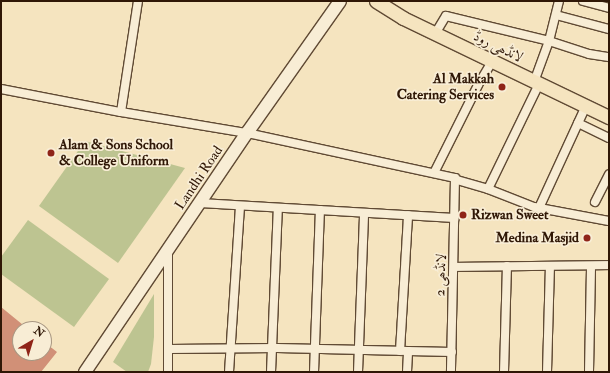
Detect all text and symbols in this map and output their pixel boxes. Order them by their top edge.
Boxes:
street label: لانڈھی روڈ [470,28,526,66]
place label: Al Makkah Catering Services [397,71,494,104]
marker: Al Makkah Catering Services [497,82,507,92]
place label: Alam & Sons School & College Uniform [59,137,173,170]
street label: Landhi Road [172,143,226,213]
marker: Alam & Sons School & College Uniform [46,148,56,158]
place label: Rizwan Sweet [471,207,548,223]
marker: Rizwan Sweet [458,210,468,220]
place label: Medina Masjid [495,230,579,246]
marker: Medina Masjid [582,233,592,243]
street label: لانڈھی 2 [432,253,450,297]
north arrow [12,321,52,361]
text: N [31,324,47,340]

